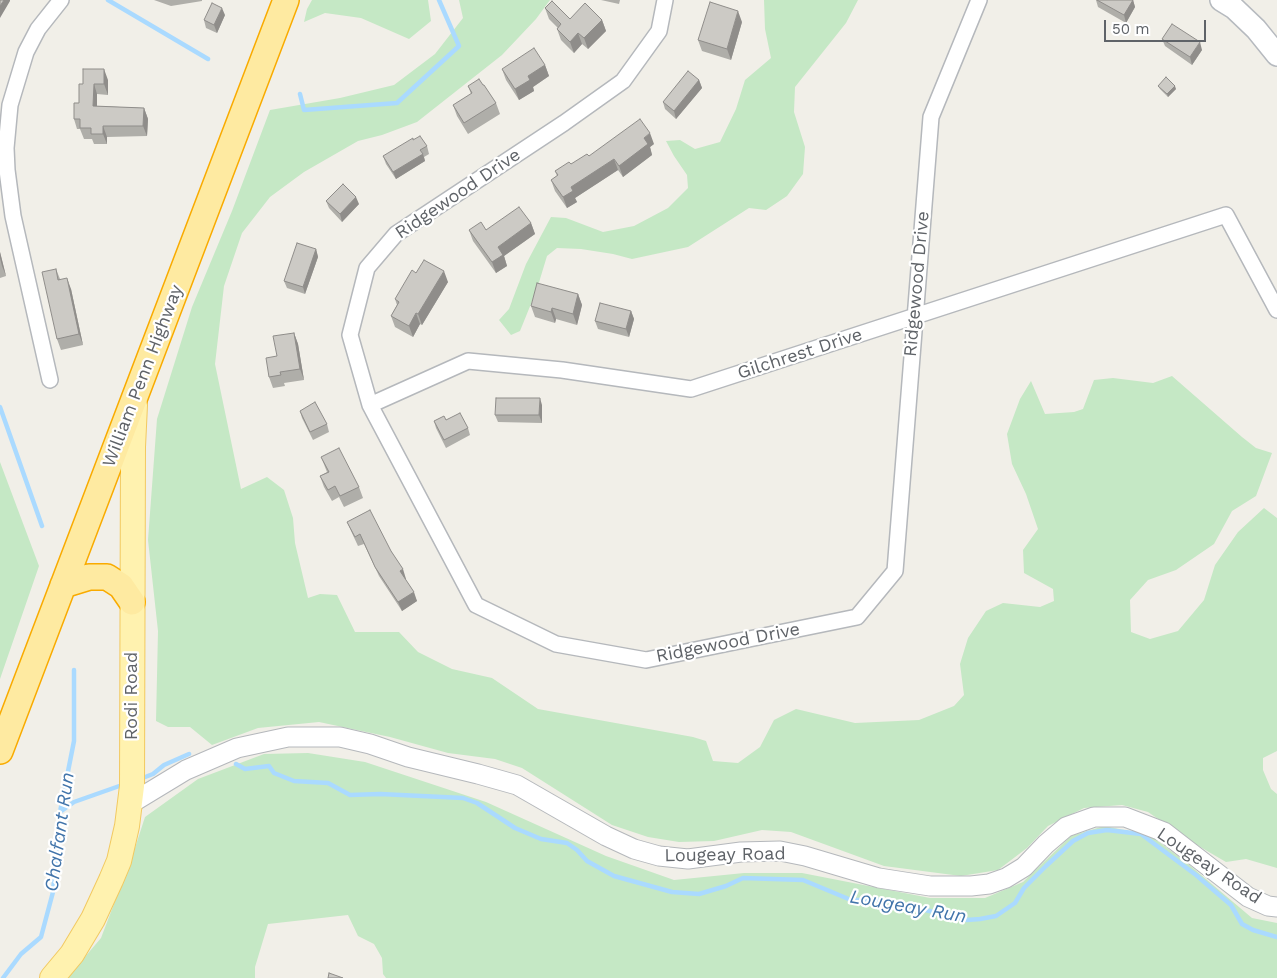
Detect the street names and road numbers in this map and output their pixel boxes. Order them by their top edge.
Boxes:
street label: Ridgewood Drive [391,144,525,244]
street label: Ridgewood Drive [900,210,934,358]
street label: William Penn Highway [98,282,188,470]
street label: Gilchrest Drive [735,324,865,384]
street label: Ridgewood Drive [654,618,802,668]
street label: Rodi Road [121,652,143,740]
street label: Lougeay Road [1153,823,1265,909]
street label: Lougeay Road [664,843,786,867]

